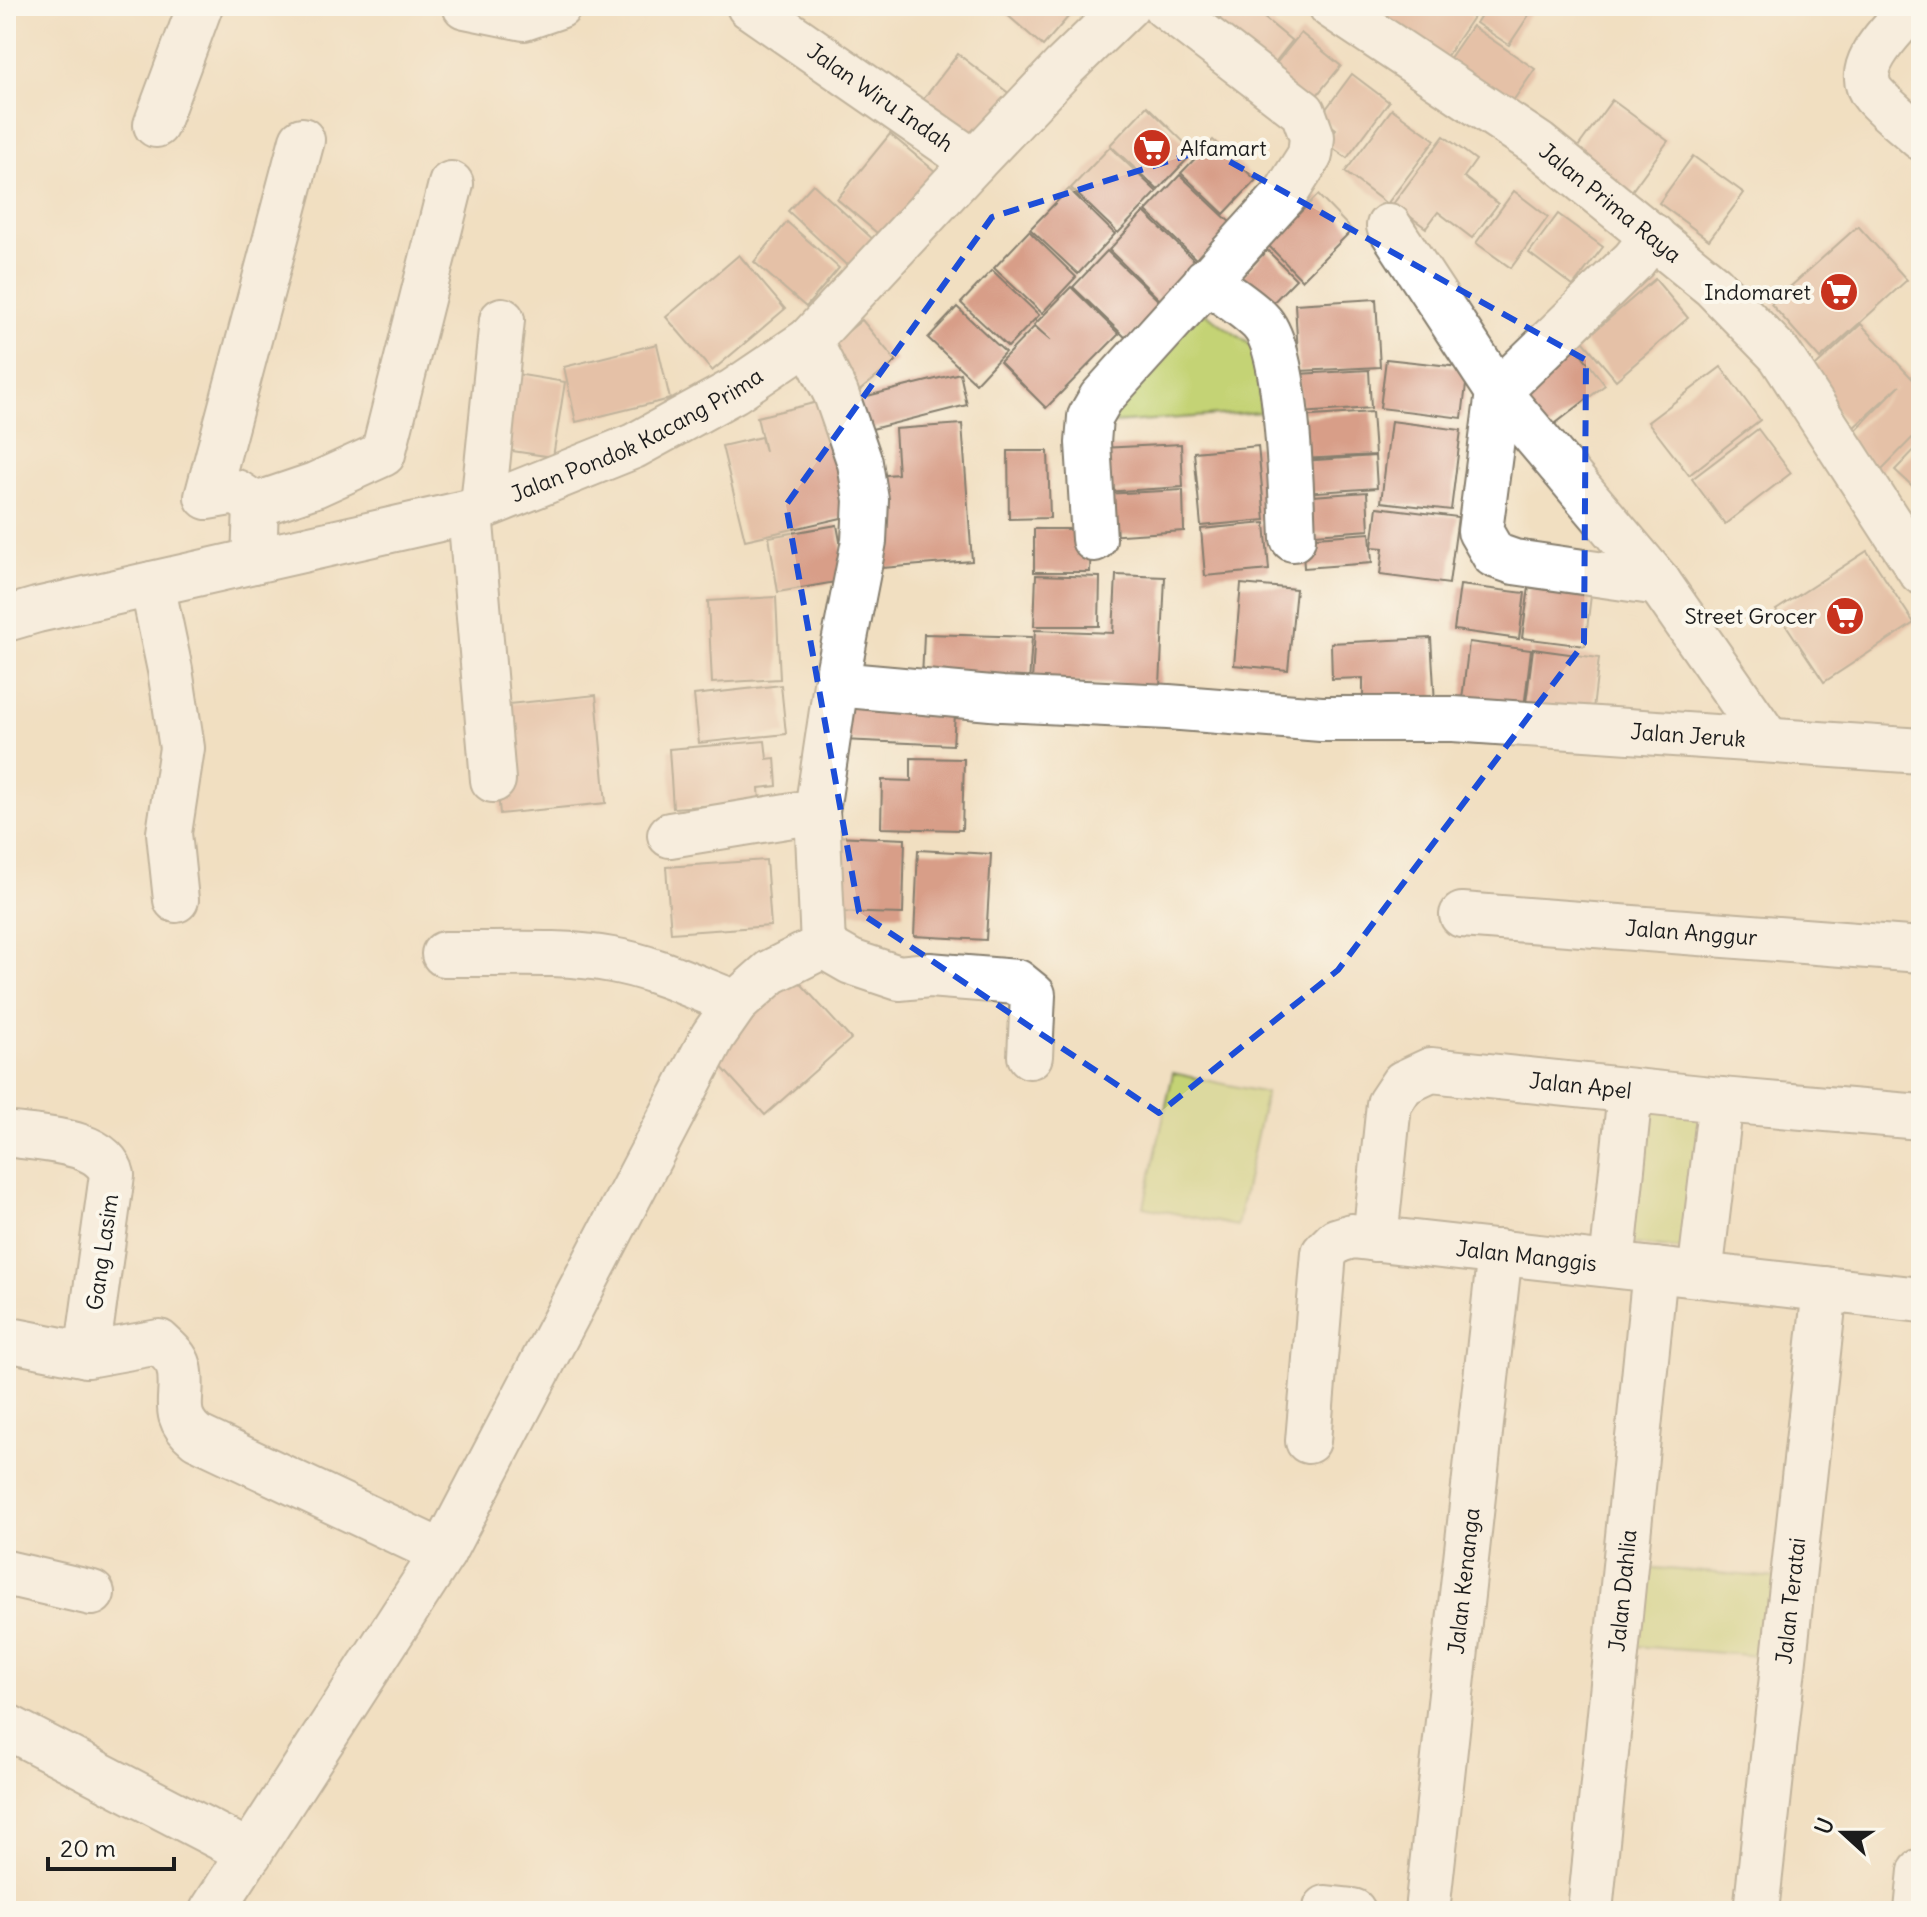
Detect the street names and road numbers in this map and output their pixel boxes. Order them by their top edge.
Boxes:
street label: Jalan Wiru Indah [802,37,959,158]
street label: Jalan Prima Raya [1534,137,1687,269]
street label: Jalan Pondok Kacang Prima [506,362,768,508]
street label: Jalan Jeruk [1630,717,1747,753]
street label: Jalan Anggur [1624,913,1758,951]
street label: Jalan Apel [1528,1066,1633,1105]
street label: Gang Lasim [80,1192,124,1312]
street label: Jalan Manggis [1454,1234,1598,1277]
street label: Jalan Kenanga [1442,1506,1486,1656]
street label: Jalan Dahlia [1602,1528,1643,1653]
street label: Jalan Teratai [1769,1536,1811,1666]

